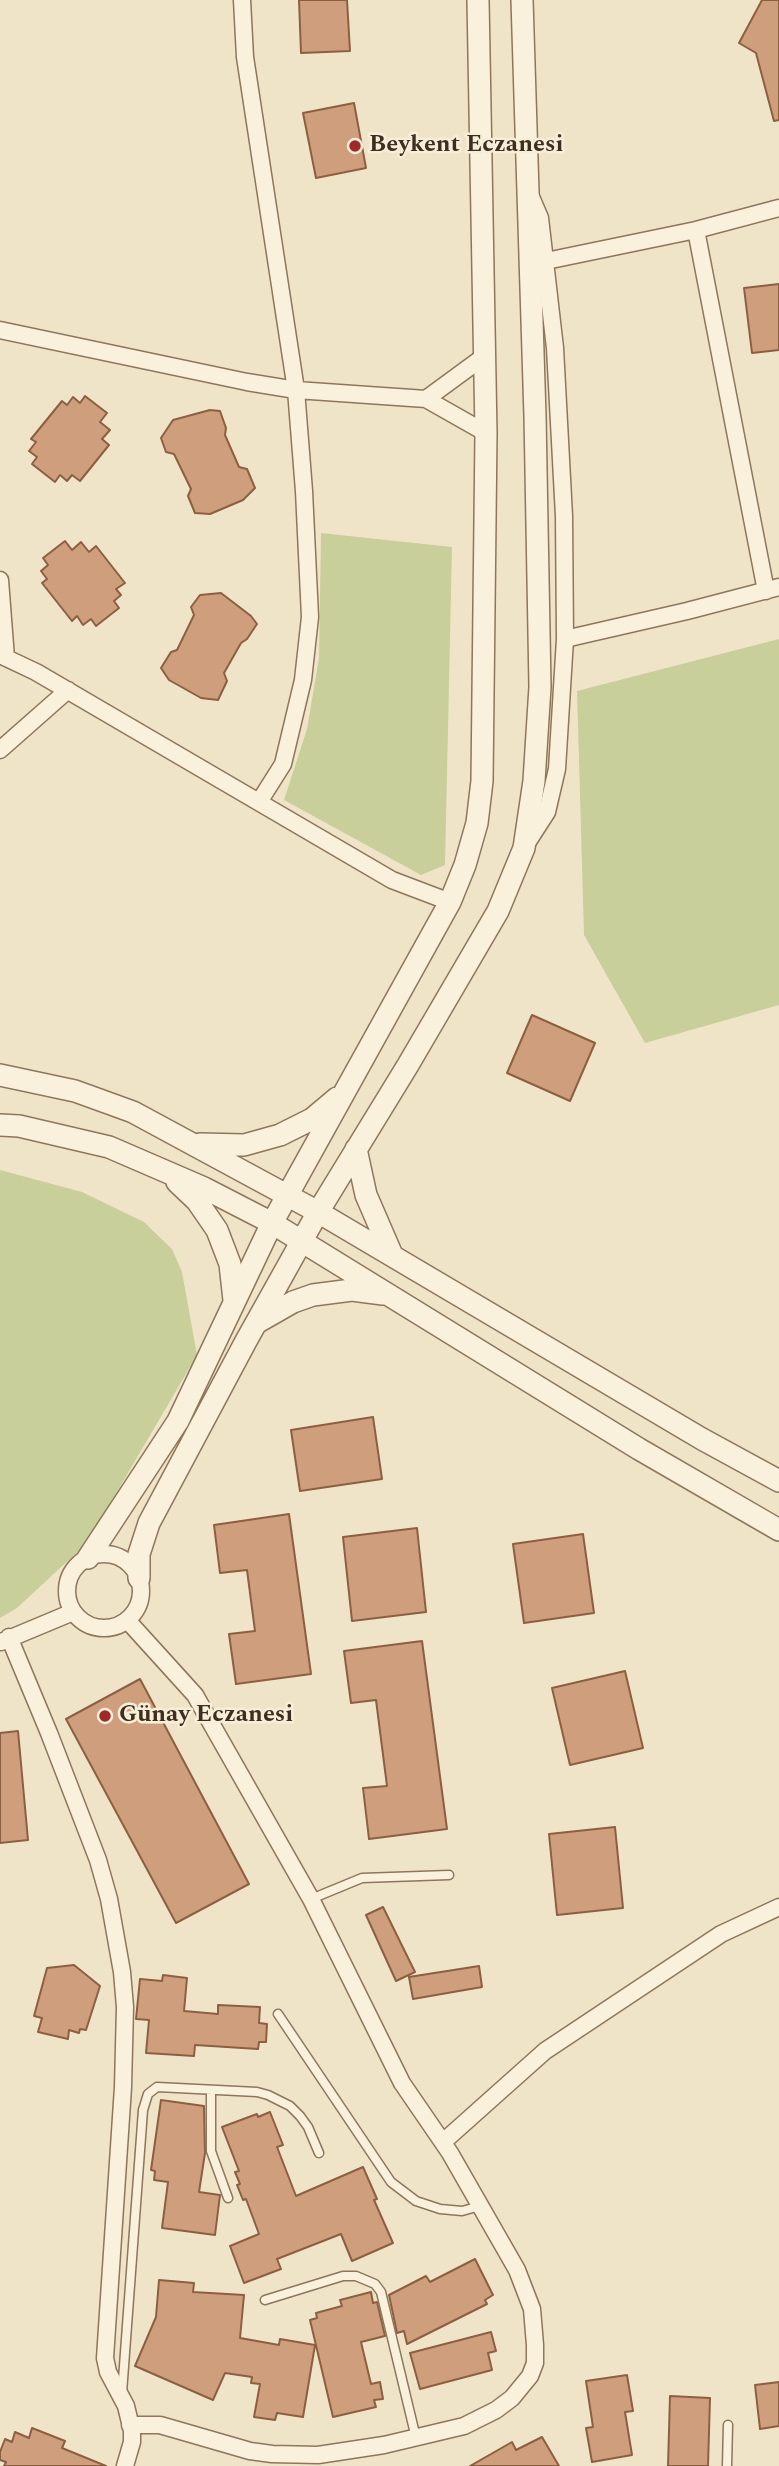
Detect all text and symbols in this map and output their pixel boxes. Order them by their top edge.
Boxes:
place label: Beykent Eczanesi [369,132,563,160]
marker: Beykent Eczanesi [347,138,363,154]
place label: Günay Eczanesi [119,1702,293,1730]
marker: Günay Eczanesi [97,1708,113,1724]

